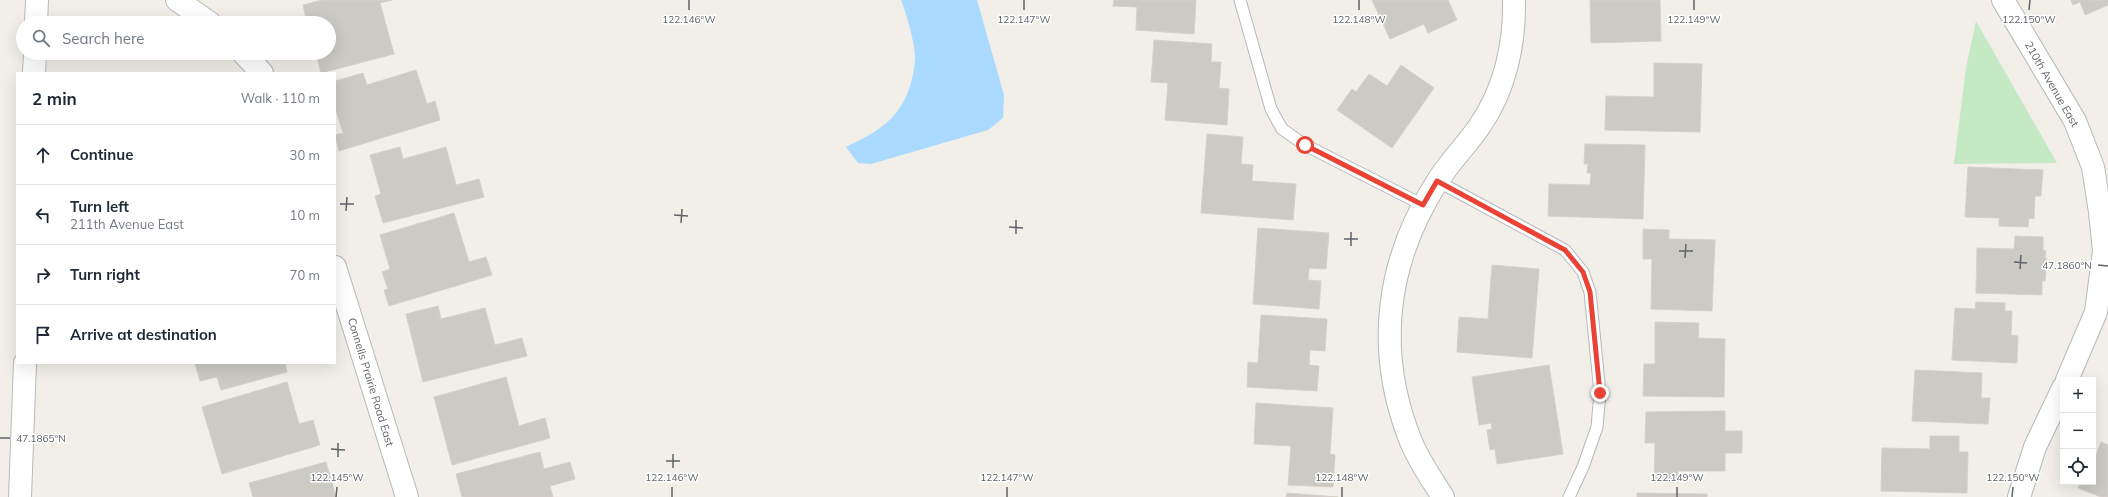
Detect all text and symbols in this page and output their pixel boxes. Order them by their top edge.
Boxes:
text: 122.146°W [662,13,716,26]
text: 122.147°W [997,13,1051,26]
text: 122.148°W [1332,13,1386,26]
text: 122.149°W [1667,13,1721,26]
text: 122.150°W [2002,13,2056,26]
search box [16,16,336,60]
icon: search [30,27,52,49]
text: Search here [62,29,144,48]
street label: 210th Avenue East [2022,39,2082,129]
text: 2 min [32,88,77,109]
text: Walk · 110 m [241,90,320,106]
route start [1296,136,1314,154]
icon: ahead [32,144,54,166]
text: Continue [70,145,133,164]
text: 30 m [290,147,320,163]
text: Turn left [70,197,129,216]
icon: left [32,204,54,226]
text: 10 m [290,207,320,223]
text: 211th Avenue East [70,216,184,232]
text: 47.1860°N [2042,259,2092,272]
icon: right [32,264,54,286]
text: Turn right [70,265,140,284]
text: 70 m [290,267,320,283]
street label: Connells Prairie Road East [345,316,397,448]
icon: arrive [32,324,54,346]
text: Arrive at destination [70,325,217,344]
map controls [2060,377,2096,485]
button: + [2060,377,2096,413]
route end [1591,384,1609,402]
button: − [2060,413,2096,449]
text: 47.1865°N [16,432,66,445]
button: locate [2060,449,2096,485]
text: 122.145°W [310,471,364,484]
text: 122.146°W [645,471,699,484]
text: 122.147°W [980,471,1034,484]
text: 122.148°W [1315,471,1369,484]
text: 122.149°W [1650,471,1704,484]
text: 122.150°W [1986,471,2040,484]

